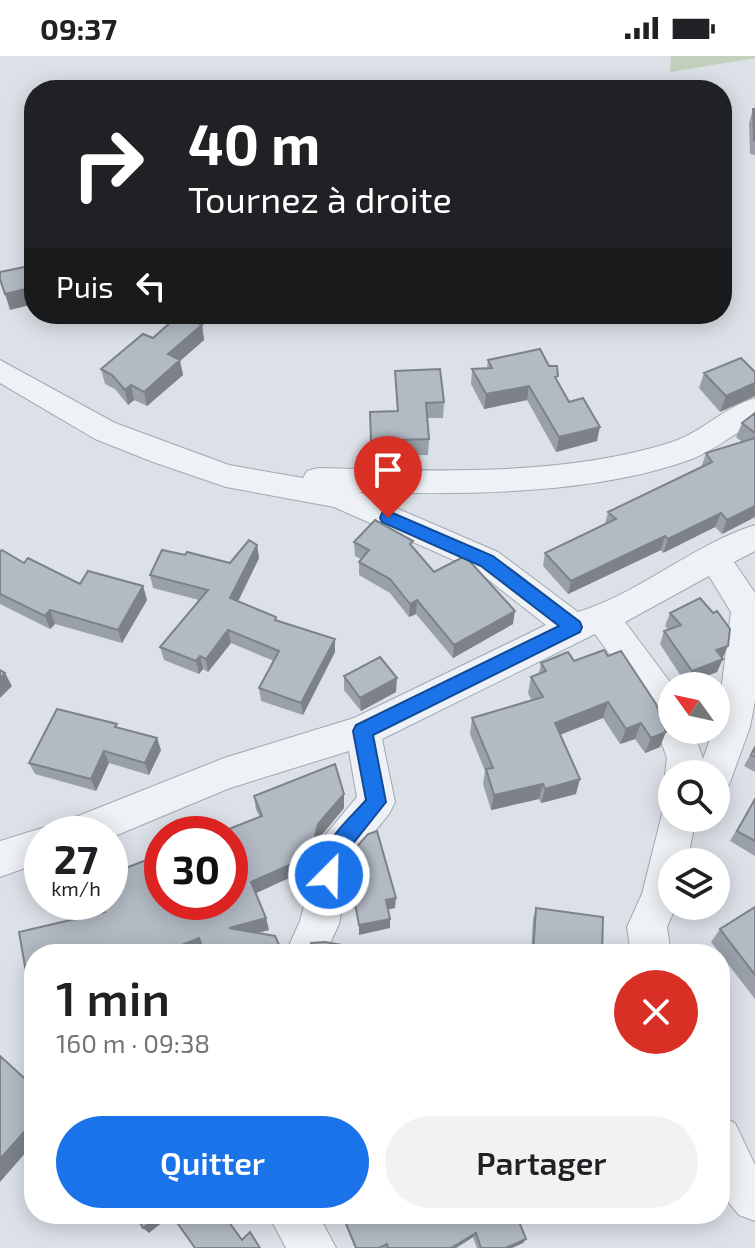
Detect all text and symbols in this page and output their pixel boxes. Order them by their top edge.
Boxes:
text: 09:37 [40,10,117,46]
text: 40 m [188,109,320,176]
icon: right [56,112,160,216]
text: Tournez à droite [188,177,452,220]
icon: left [129,264,173,308]
text: Puis [56,268,113,304]
pin [354,436,422,518]
icon: arrive [366,448,410,492]
north arrow [658,672,730,744]
map controls [658,672,730,920]
button: search [658,760,730,832]
speed limit sign: 30 [144,816,248,920]
position arrow [287,833,371,917]
text: 27 [54,834,98,882]
button: layers [658,848,730,920]
text: km/h [51,876,101,900]
text: 1 min [56,968,170,1026]
button: close [614,970,698,1054]
text: 160 m · 09:38 [56,1027,210,1058]
button: Quitter [56,1116,369,1208]
button: Partager [385,1116,698,1208]

